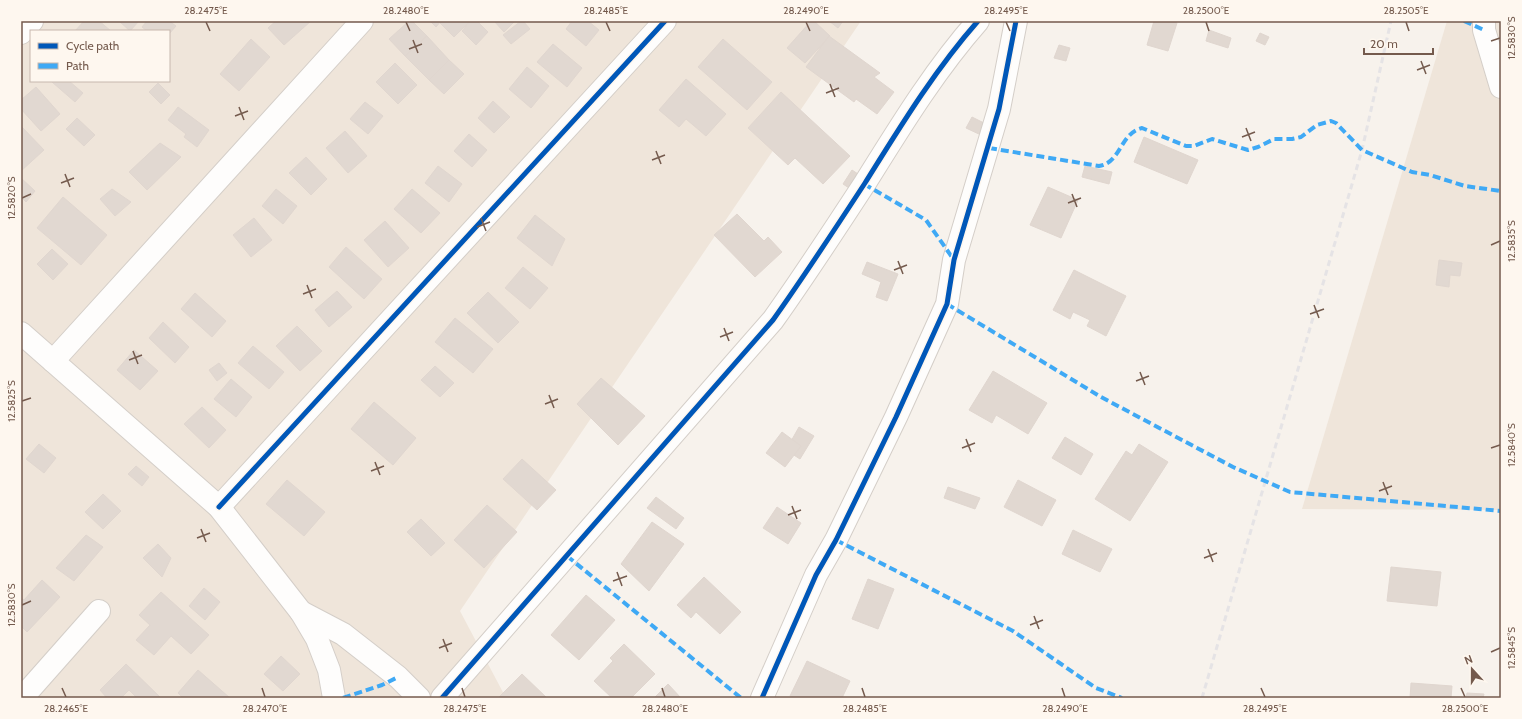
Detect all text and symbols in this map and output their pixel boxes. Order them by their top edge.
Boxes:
text: 28.2475°E [184,4,228,17]
text: 28.2480°E [383,4,429,17]
text: 28.2485°E [584,4,629,17]
text: 28.2490°E [783,4,829,17]
text: 28.2495°E [984,4,1028,17]
text: 28.2500°E [1183,4,1230,17]
text: 28.2505°E [1384,4,1429,17]
text: 12.5830°S [1505,16,1518,60]
legend [30,30,170,82]
scale bar [1364,30,1433,56]
text: 20 m [1370,36,1398,51]
text: Cycle path [66,38,119,53]
text: Path [66,58,89,73]
text: 12.5820°S [5,176,18,220]
text: 12.5835°S [1505,220,1518,262]
text: 12.5825°S [5,380,18,422]
text: 12.5840°S [1505,423,1518,467]
text: 12.5830°S [5,583,18,627]
text: 12.5845°S [1505,627,1518,669]
north arrow [1452,649,1492,689]
text: N [1462,652,1475,668]
text: 28.2465°E [44,702,88,715]
text: 28.2470°E [243,702,288,715]
text: 28.2475°E [443,702,487,715]
text: 28.2480°E [642,702,688,715]
text: 28.2485°E [843,702,888,715]
text: 28.2490°E [1042,702,1088,715]
text: 28.2495°E [1243,702,1287,715]
text: 28.2500°E [1442,702,1489,715]

